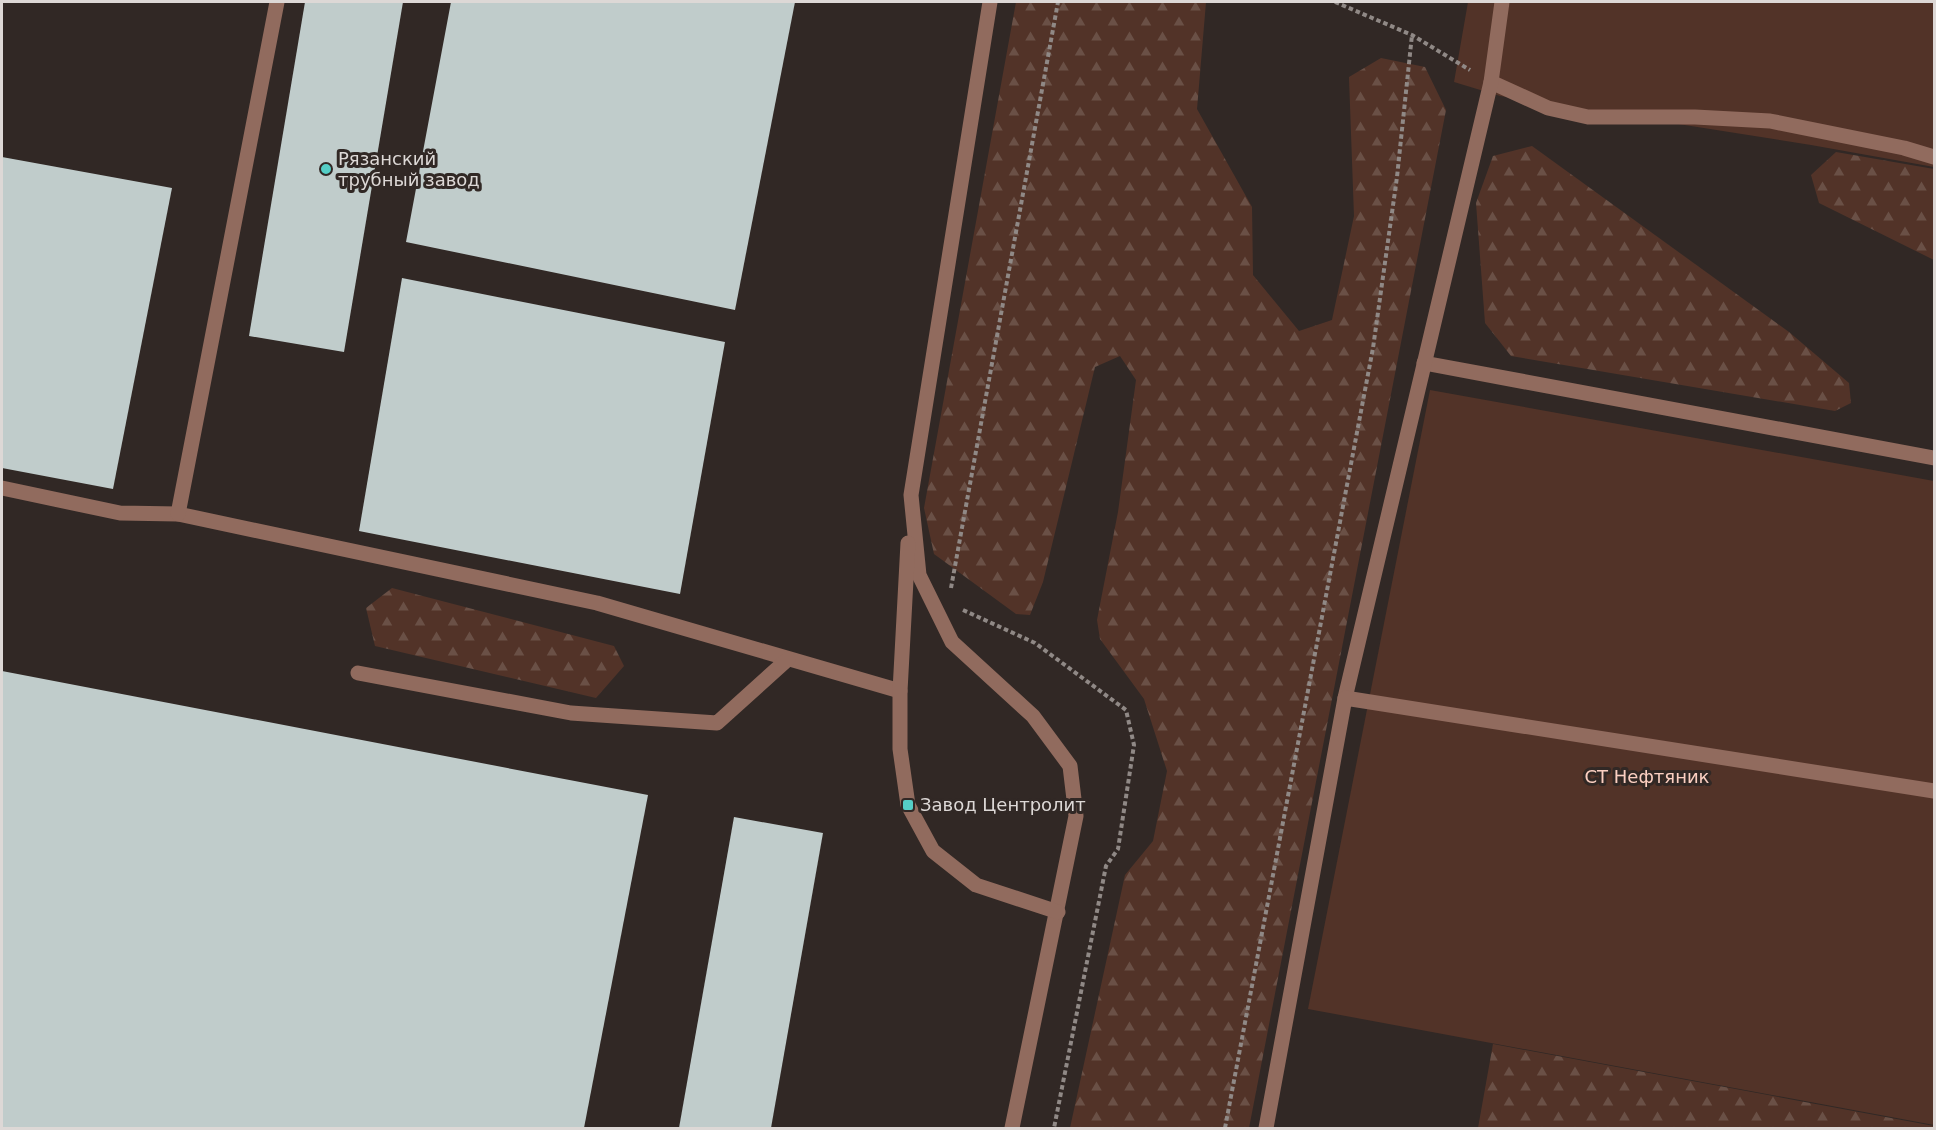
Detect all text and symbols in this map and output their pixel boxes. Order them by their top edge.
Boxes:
place label: Рязанский трубный завод [338,148,480,190]
marker: Рязанский трубный завод [319,162,333,176]
park label: СТ Нефтяник [1585,766,1710,787]
place label: Завод Центролит [920,794,1086,815]
marker: Завод Центролит [901,798,915,812]

